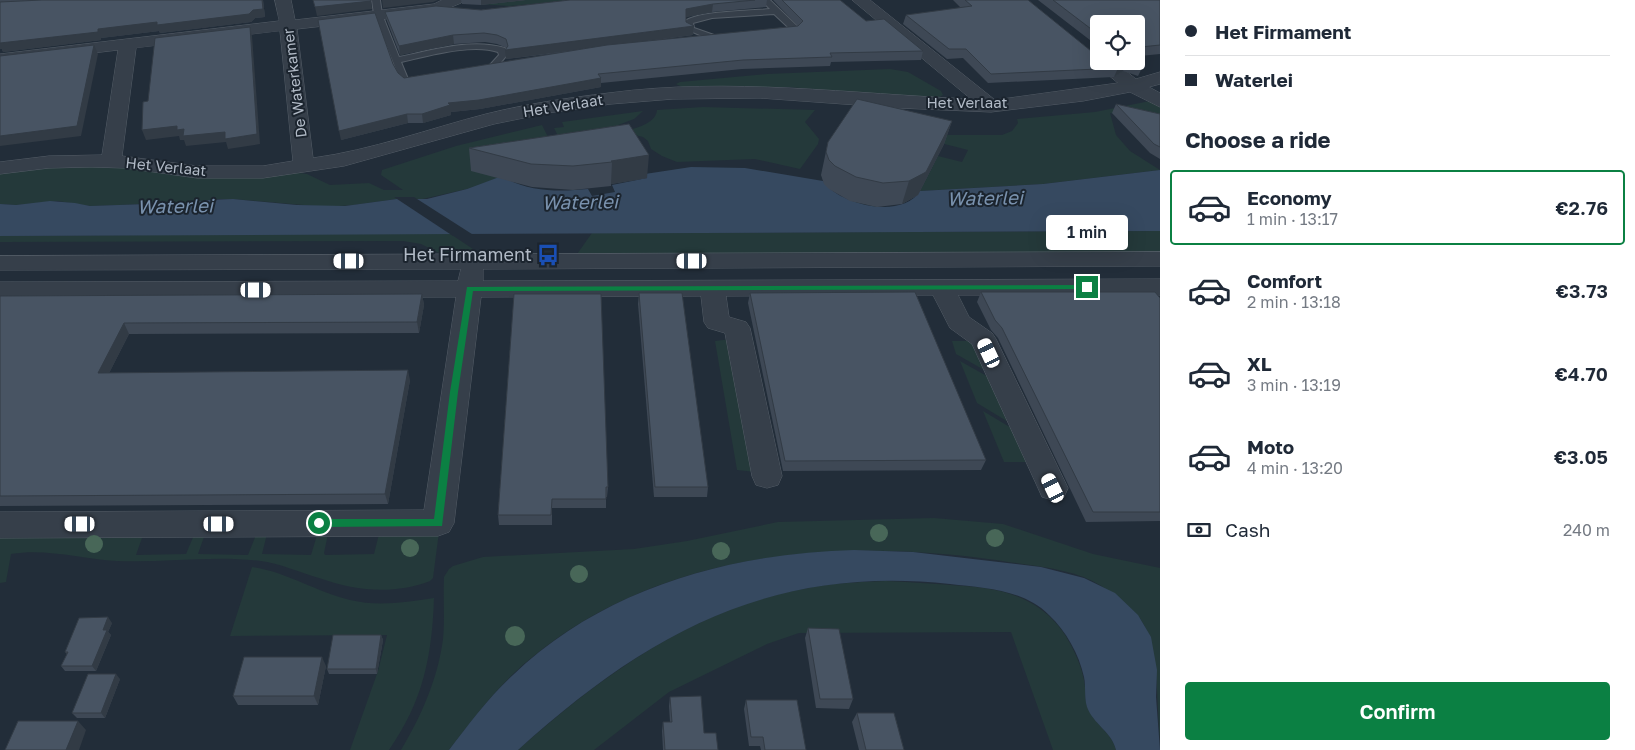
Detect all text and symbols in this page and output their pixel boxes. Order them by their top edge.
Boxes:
map controls [1090,15,1145,70]
button: locate [1090,15,1145,70]
text: Het Firmament [1215,20,1351,43]
street label: De Waterkamer [278,27,310,139]
text: Waterlei [1215,68,1293,91]
street label: Het Verlaat [521,90,604,120]
street label: Het Verlaat [926,93,1008,111]
text: Choose a ride [1185,126,1331,153]
street label: Het Verlaat [125,153,207,179]
water label: Waterlei [947,185,1025,210]
icon: car [1187,185,1232,230]
text: Economy [1247,186,1332,209]
water label: Waterlei [542,189,620,214]
water label: Waterlei [137,193,215,218]
text: €2.76 [1556,196,1608,219]
text: 1 min · 13:17 [1247,209,1338,229]
callout: 1 min [1046,214,1128,250]
text: 1 min [1067,222,1107,242]
bus stop icon: Het Firmament [535,242,561,268]
place label: Het Firmament [403,243,532,265]
car [334,254,364,269]
car [677,254,707,269]
icon: car [1187,268,1232,313]
text: Comfort [1247,269,1322,292]
route end [1076,276,1098,298]
text: €3.73 [1556,279,1608,302]
car [241,283,271,298]
text: 2 min · 13:18 [1247,292,1341,312]
car [975,336,1002,370]
icon: car [1187,351,1232,396]
text: XL [1247,352,1272,375]
text: €4.70 [1555,362,1608,385]
text: 3 min · 13:19 [1247,375,1341,395]
icon: car [1187,434,1232,479]
text: Moto [1247,435,1294,458]
text: €3.05 [1554,445,1608,468]
text: 4 min · 13:20 [1247,458,1343,478]
car [1039,471,1066,505]
route start [308,512,330,534]
icon: cash [1185,516,1213,544]
car [65,517,95,532]
car [204,517,234,532]
text: Cash [1225,518,1270,541]
text: 240 m [1563,520,1610,540]
button: Confirm [1185,682,1610,740]

